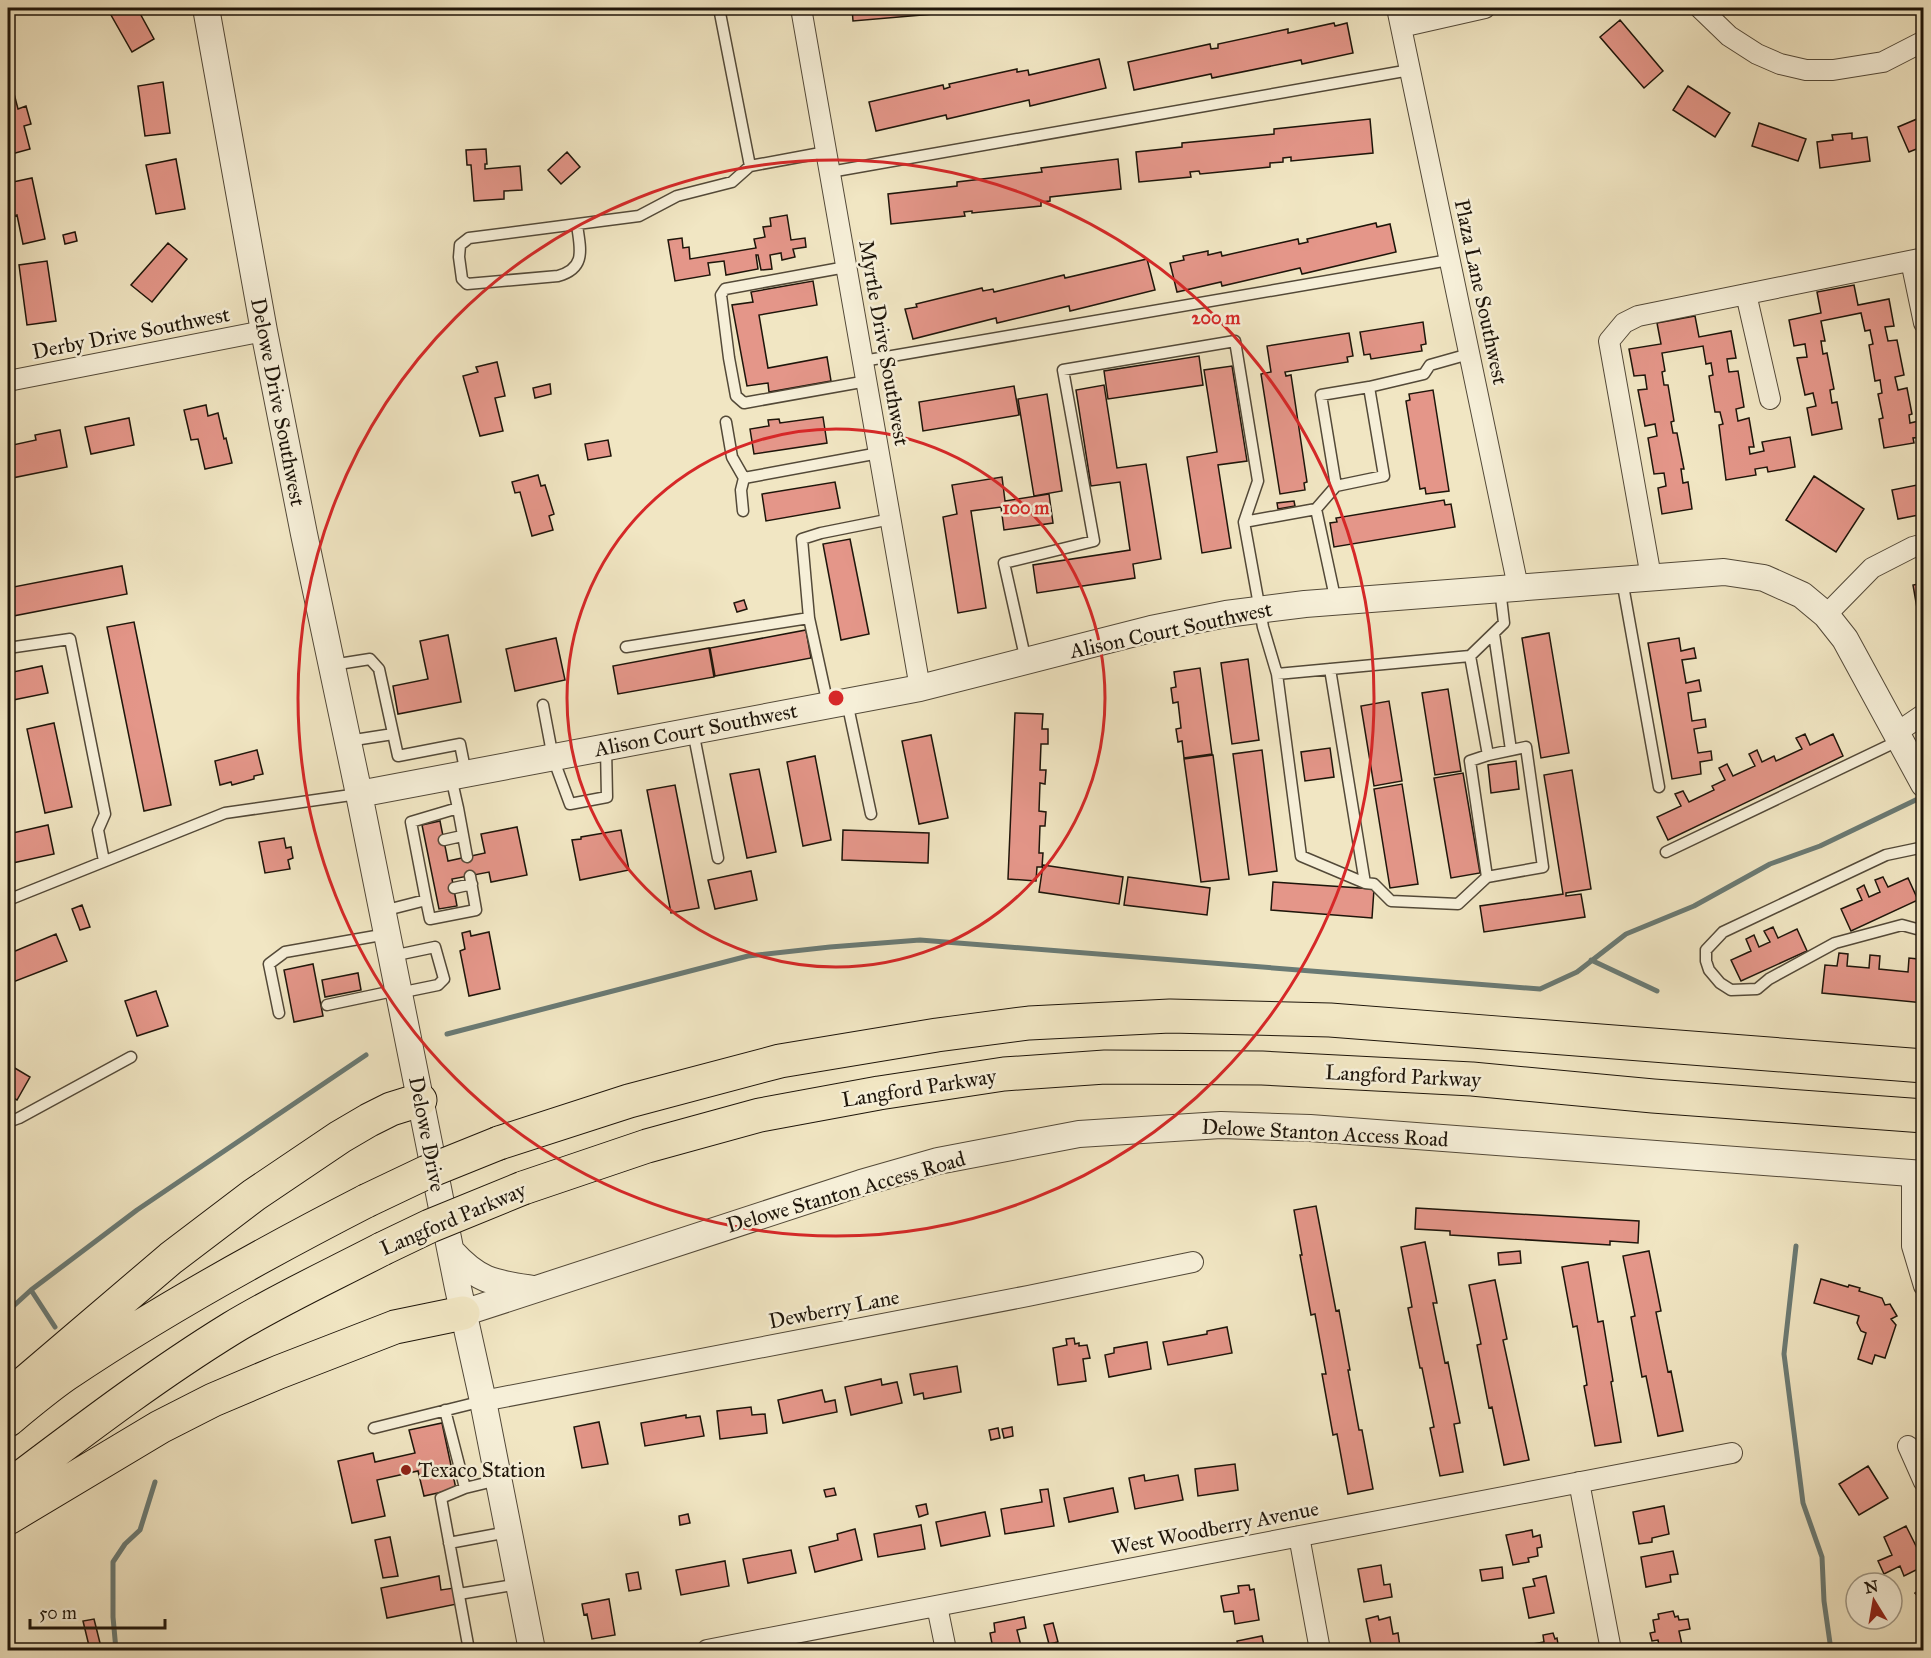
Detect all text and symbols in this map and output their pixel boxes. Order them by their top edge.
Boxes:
street label: Plaza Lane Southwest [1449,197,1513,388]
street label: Myrtle Drive Southwest [853,238,915,448]
street label: Delowe Drive Southwest [245,296,311,509]
street label: Derby Drive Southwest [30,301,233,365]
text: 200 m [1192,307,1241,329]
text: 100 m [1003,497,1050,519]
street label: Alison Court Southwest [1066,596,1275,664]
centre of rings [826,688,846,708]
street label: Alison Court Southwest [591,697,800,763]
street label: Langford Parkway [1324,1059,1483,1093]
street label: Langford Parkway [840,1063,999,1113]
street label: Delowe Drive [403,1074,451,1194]
street label: Delowe Stanton Access Road [1201,1114,1450,1152]
street label: Delowe Stanton Access Road [724,1145,969,1239]
street label: Langford Parkway [376,1176,531,1261]
street label: Dewberry Lane [766,1284,902,1334]
place label: Texaco Station [418,1457,545,1483]
marker: Texaco Station [399,1463,413,1477]
street label: West Woodberry Avenue [1109,1495,1321,1561]
north arrow [1844,1571,1904,1631]
text: N [1863,1576,1880,1597]
scale bar [30,1592,165,1630]
text: 50 m [39,1602,77,1624]

